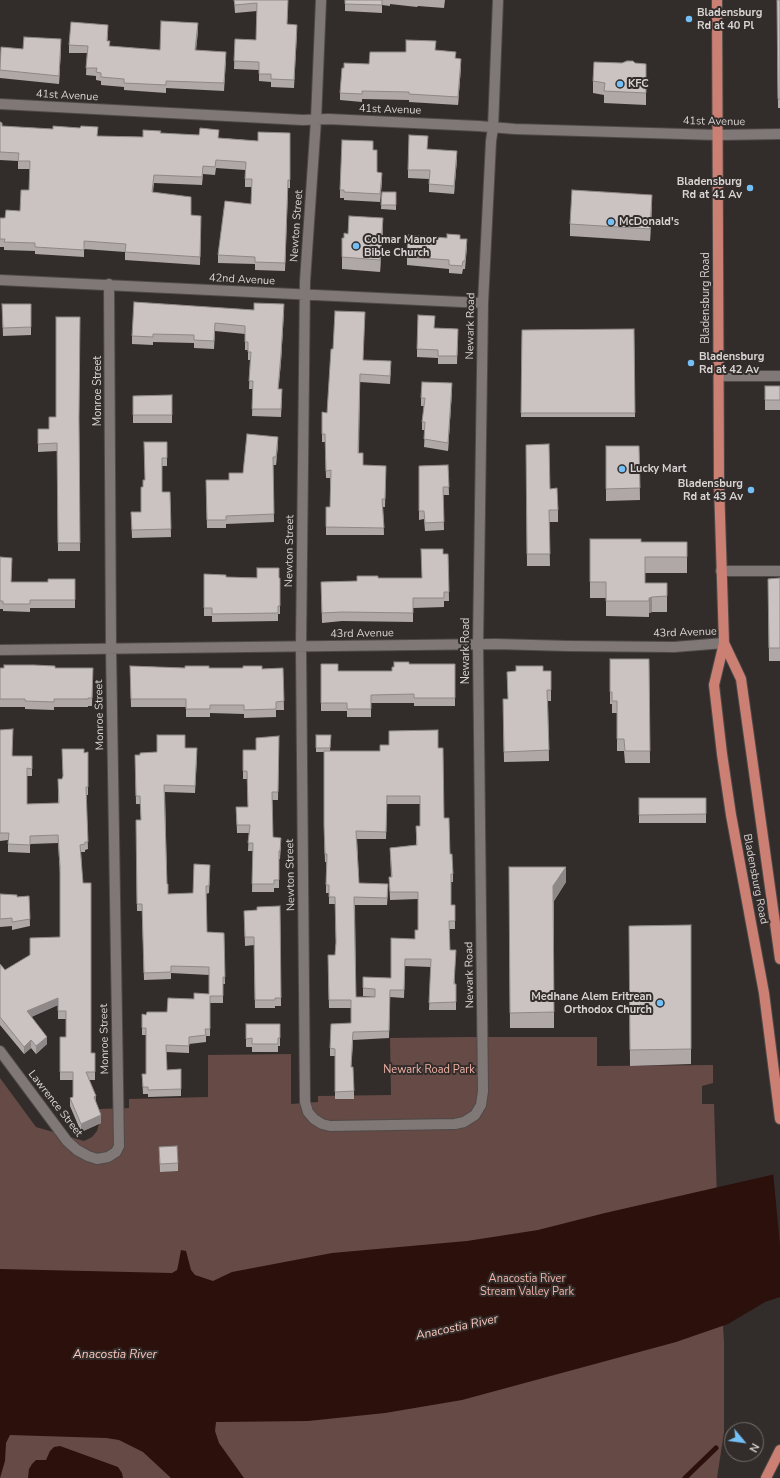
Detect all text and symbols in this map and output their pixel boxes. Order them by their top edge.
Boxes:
place label: Bladensburg Rd at 40 Pl [697,6,762,32]
marker: Bladensburg Rd at 40 Pl [684,14,694,24]
place label: KFC [628,77,649,91]
marker: KFC [615,79,625,89]
street label: 41st Avenue [35,88,99,104]
street label: 41st Avenue [359,102,421,118]
street label: 41st Avenue [683,115,745,129]
place label: Bladensburg Rd at 41 Av [677,175,742,201]
marker: Bladensburg Rd at 41 Av [745,183,755,193]
street label: Newton Street [288,189,306,263]
place label: McDonald's [619,215,679,229]
marker: McDonald's [606,217,616,227]
place label: Colmar Manor Bible Church [364,233,437,259]
marker: Colmar Manor Bible Church [351,241,361,251]
street label: Bladensburg Road [699,252,713,344]
street label: 42nd Avenue [209,272,275,288]
street label: Newark Road [464,293,478,359]
place label: Bladensburg Rd at 42 Av [699,350,764,376]
street label: Monroe Street [91,356,105,426]
marker: Bladensburg Rd at 42 Av [686,358,696,368]
place label: Lucky Mart [630,462,686,476]
marker: Lucky Mart [617,464,627,474]
place label: Bladensburg Rd at 43 Av [678,477,743,503]
marker: Bladensburg Rd at 43 Av [746,485,756,495]
street label: Newton Street [283,515,297,587]
street label: Newark Road [459,618,473,684]
street label: 43rd Avenue [653,625,717,641]
street label: 43rd Avenue [330,627,394,641]
street label: Monroe Street [93,680,107,750]
street label: Bladensburg Road [740,833,770,925]
street label: Newton Street [284,839,298,911]
street label: Newark Road [463,942,477,1008]
place label: Medhane Alem Eritrean Orthodox Church [531,990,652,1016]
marker: Medhane Alem Eritrean Orthodox Church [655,998,665,1008]
street label: Monroe Street [98,1004,112,1074]
park label: Newark Road Park [383,1063,475,1077]
street label: Lawrence Street [25,1068,85,1140]
park label: Anacostia River Stream Valley Park [480,1272,574,1298]
water label: Anacostia River [415,1312,499,1344]
water label: Anacostia River [73,1348,157,1362]
north arrow [724,1422,764,1462]
text: N [746,1440,763,1455]

